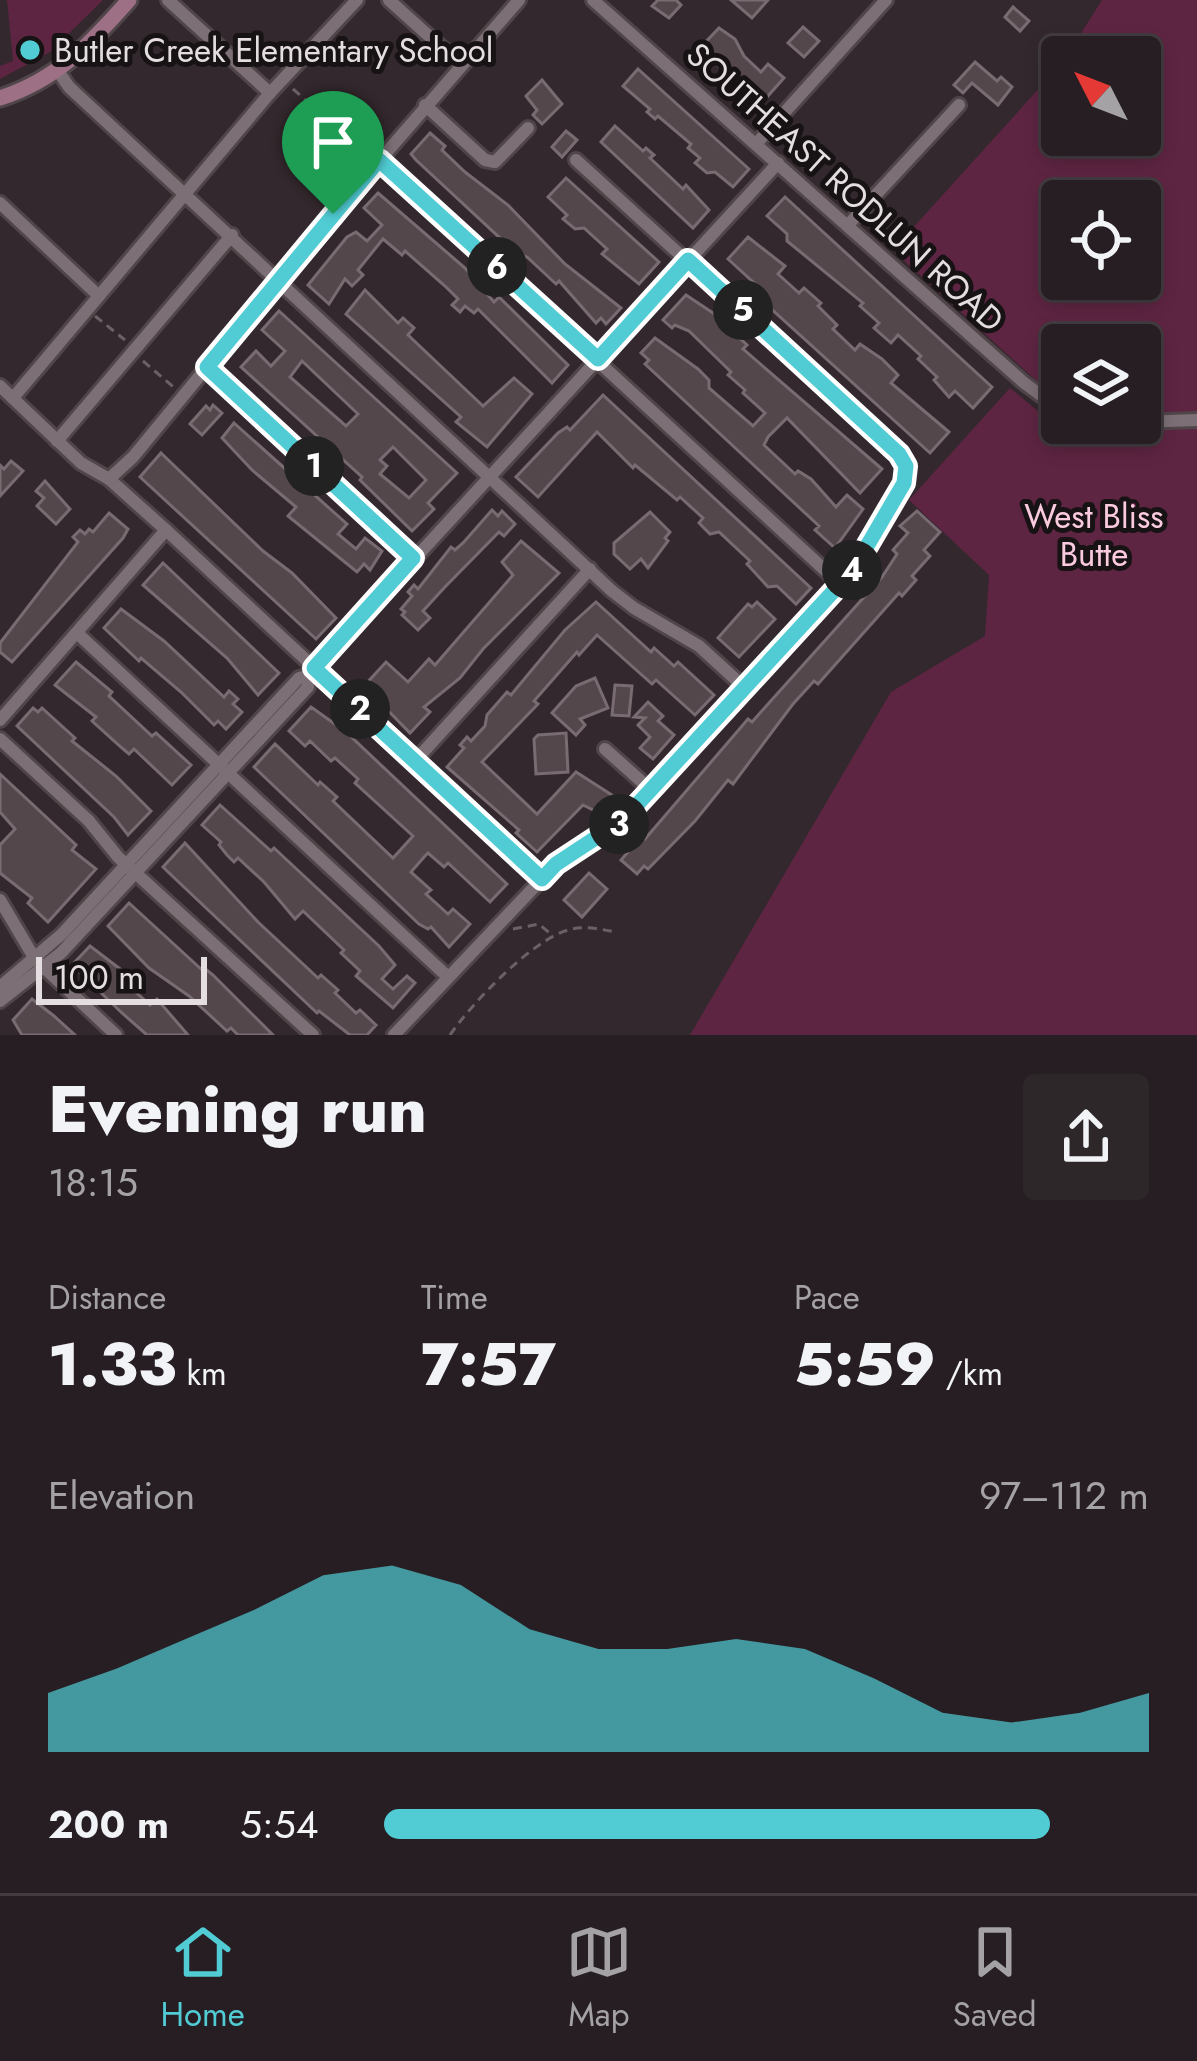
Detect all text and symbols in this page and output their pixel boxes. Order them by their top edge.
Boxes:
place label: Butler Creek Elementary School [54,27,493,74]
street label: SOUTHEAST RODLUN ROAD [676,31,1014,343]
north arrow [1041,36,1161,156]
map controls [1041,36,1161,444]
marker: Butler Creek Elementary School [17,37,43,63]
pin [282,91,384,214]
icon: arrive [300,109,366,175]
button: locate [1041,180,1161,300]
pin: 6 [467,237,527,297]
text: 6 [486,243,508,290]
pin: 5 [713,280,773,340]
text: 5 [732,286,754,333]
button: layers [1041,324,1161,444]
pin: 1 [284,436,344,496]
text: 1 [306,442,322,489]
park label: West Bliss Butte [1024,493,1164,578]
pin: 4 [822,540,882,600]
text: 4 [840,546,864,593]
pin: 2 [330,679,390,739]
text: 2 [349,685,371,732]
pin: 3 [589,794,649,854]
text: 3 [609,800,629,847]
scale bar [36,951,207,1004]
text: 100 m [54,954,144,1001]
text: Evening run [48,1061,427,1157]
button: share [1023,1074,1149,1200]
text: 18:15 [48,1154,138,1211]
text: Distance [48,1274,166,1321]
text: Time [421,1274,488,1321]
text: Pace [794,1274,860,1321]
text: 1.33 [48,1321,177,1408]
text: 7:57 [421,1321,556,1408]
text: 5:59 [794,1321,936,1408]
text: km [177,1350,227,1397]
text: /km [936,1350,1003,1397]
text: Elevation [48,1467,195,1524]
text: 97–112 m [979,1467,1149,1524]
text: 200 m [48,1796,169,1853]
text: 5:54 [240,1796,318,1853]
tab: Home [161,1919,245,2038]
tab: Map [566,1919,632,2038]
tab: Saved [953,1919,1036,2038]

